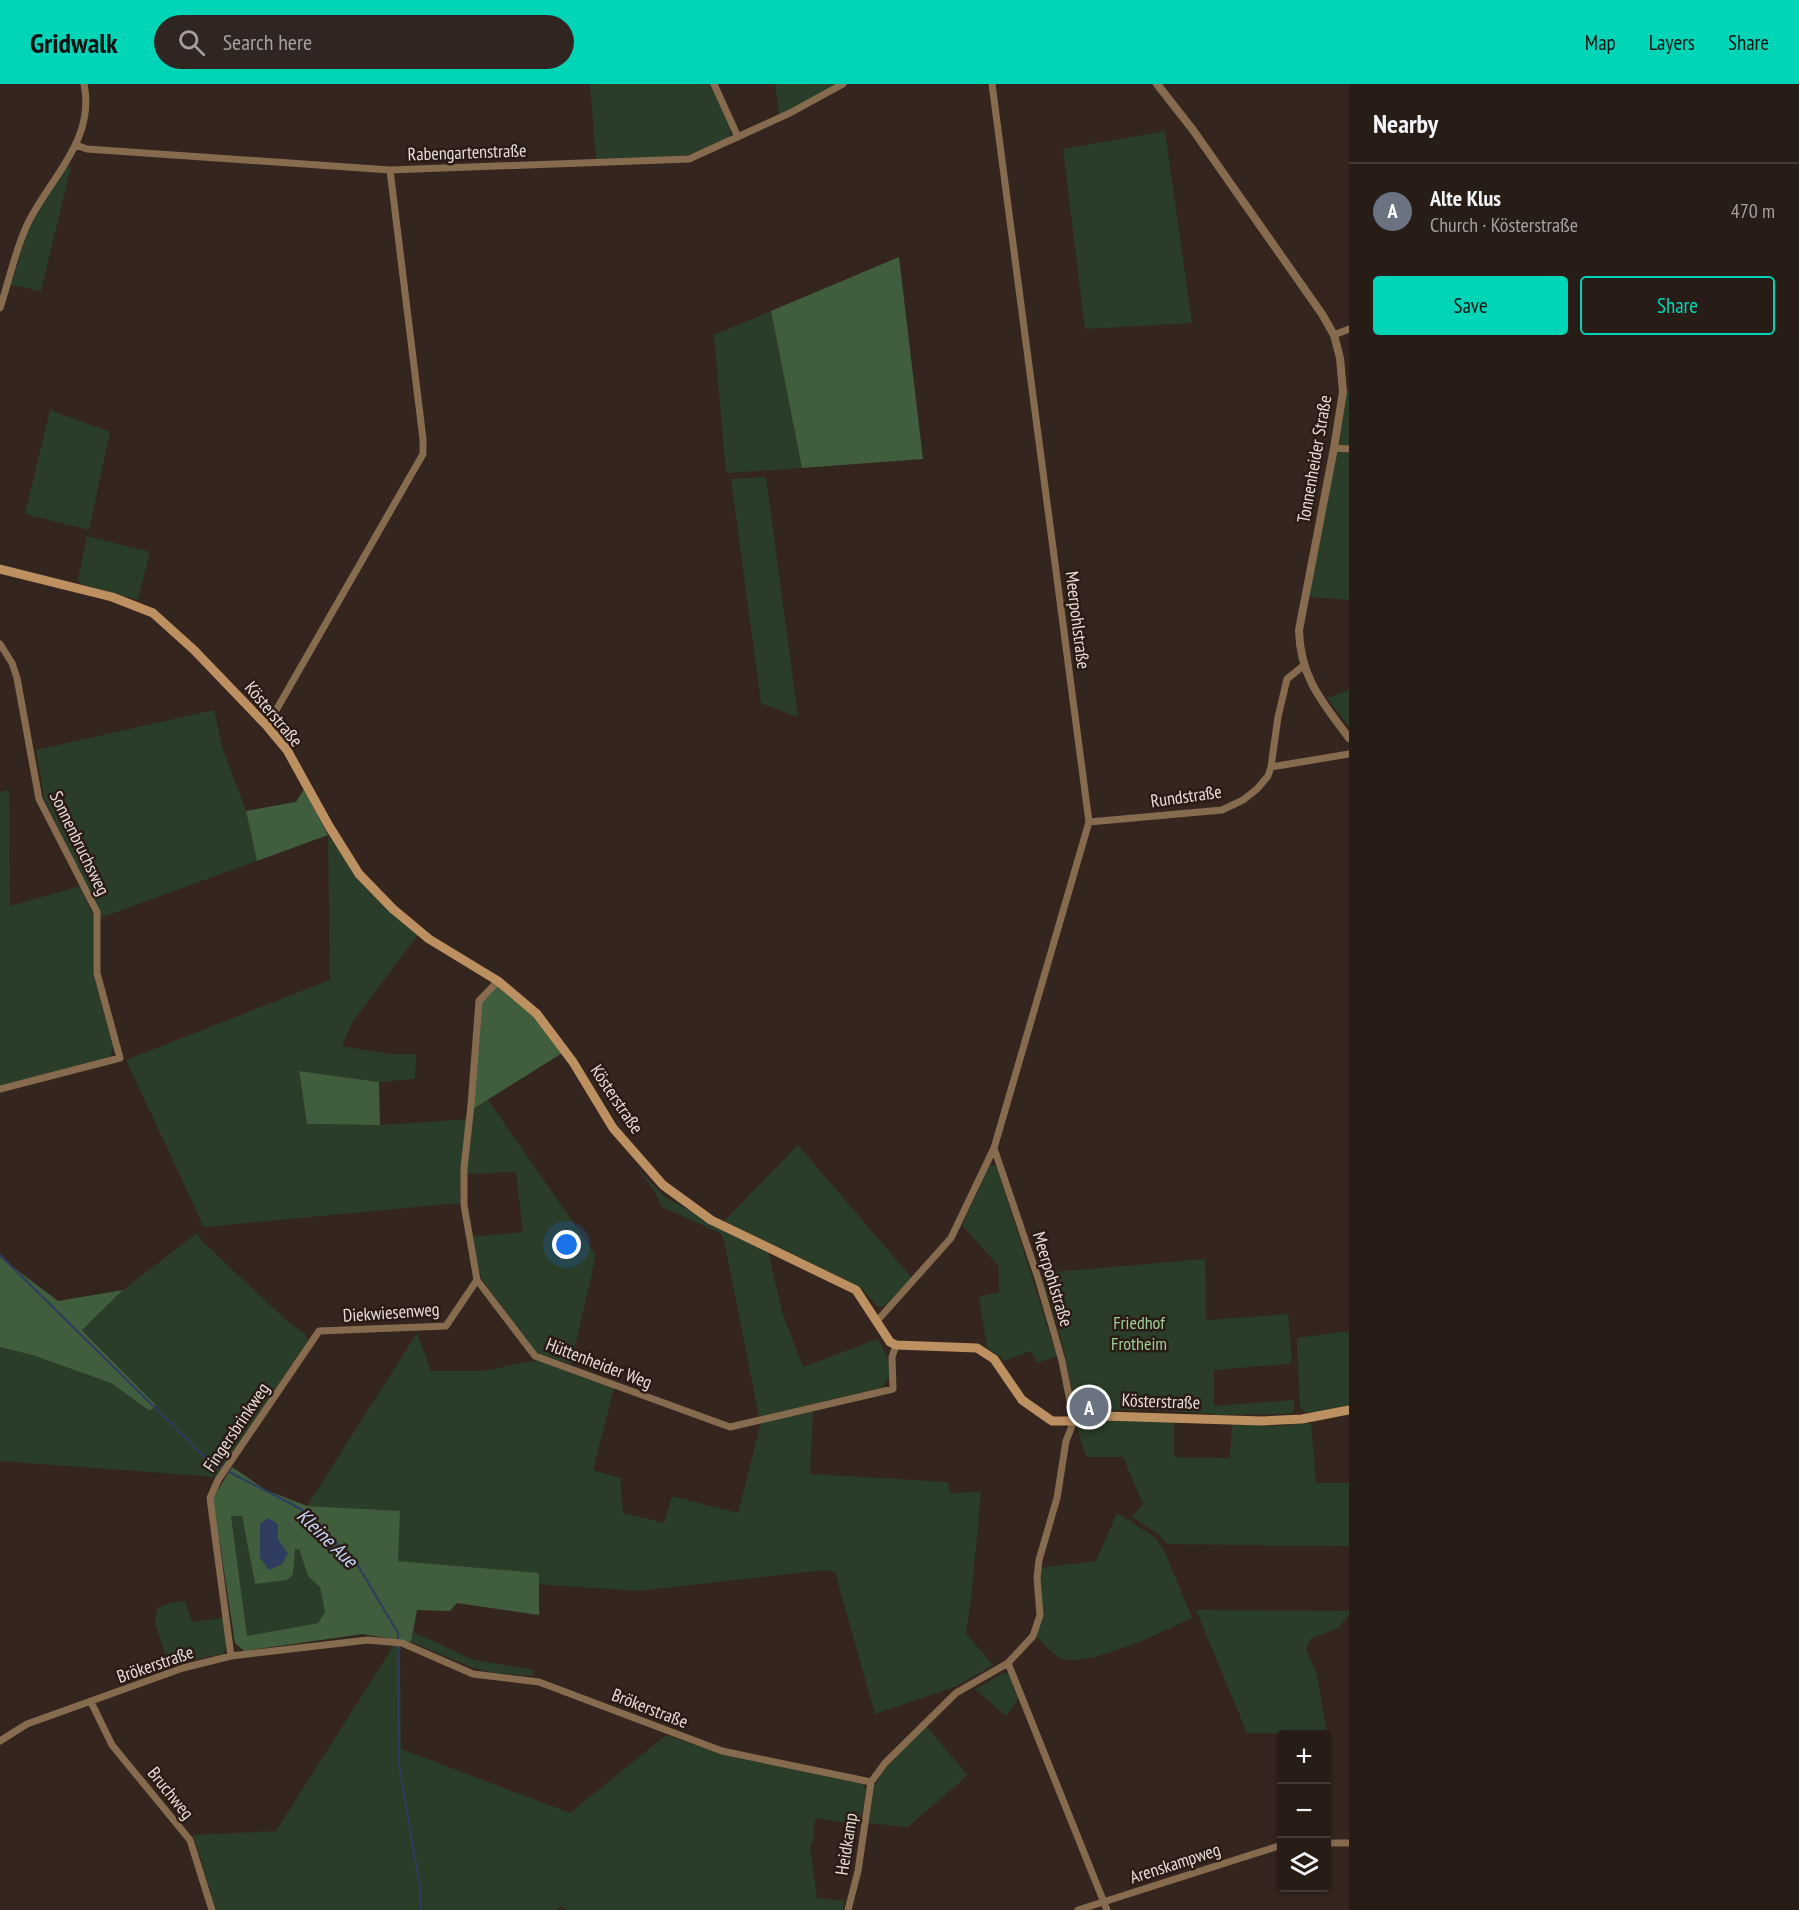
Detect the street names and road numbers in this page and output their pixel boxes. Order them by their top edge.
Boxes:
street label: Rabengartenstraße [407,138,527,166]
street label: Tonnenheider Straße [1291,393,1337,525]
street label: Meerpohlstraße [1061,570,1095,670]
street label: Kösterstraße [240,677,308,751]
street label: Rundstraße [1149,780,1223,812]
street label: Sonnenbruchsweg [45,787,115,899]
street label: Kösterstraße [585,1060,649,1138]
street label: Meerpohlstraße [1028,1229,1078,1329]
street label: Diekwiesenweg [342,1297,440,1327]
street label: Hüttenheider Weg [543,1332,655,1394]
street label: Fingersbrinkweg [198,1378,274,1476]
street label: Kösterstraße [1121,1388,1201,1414]
street label: Brökerstraße [114,1640,196,1688]
street label: Brökerstraße [609,1683,691,1733]
street label: Bruchweg [143,1762,199,1824]
street label: Heidkamp [830,1811,862,1877]
street label: Arenskampweg [1127,1838,1223,1888]

